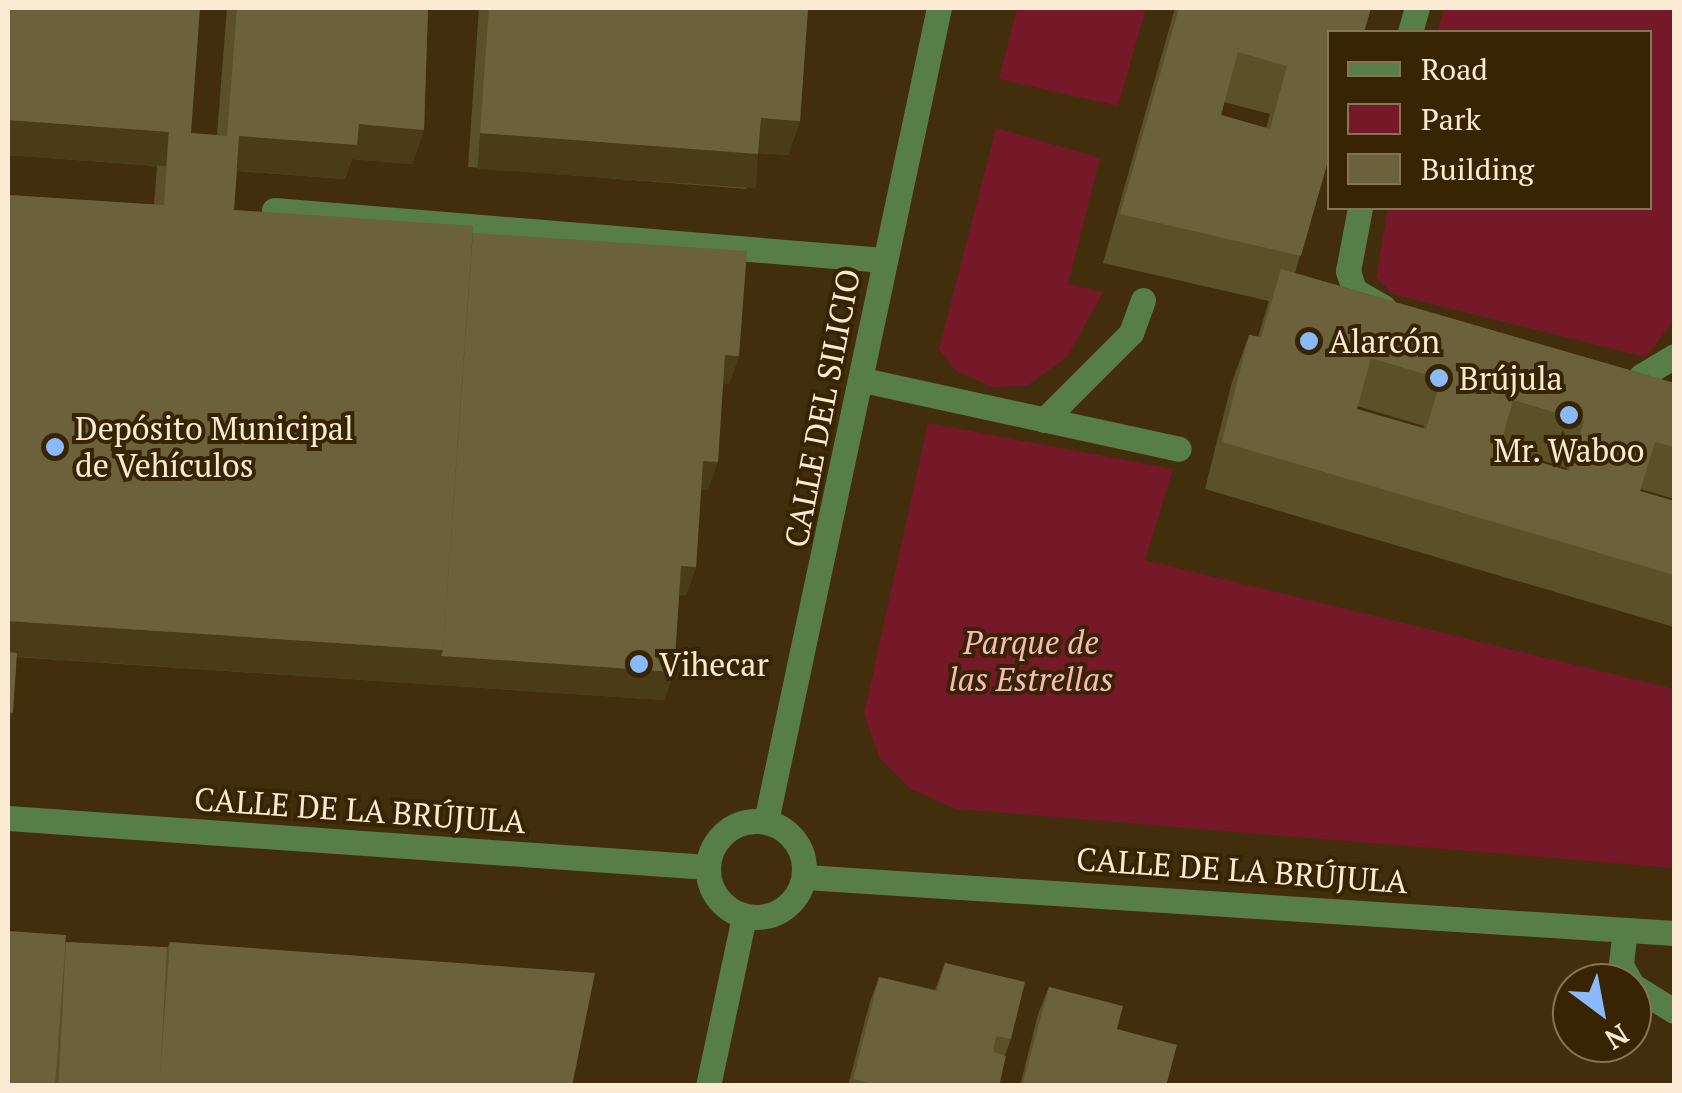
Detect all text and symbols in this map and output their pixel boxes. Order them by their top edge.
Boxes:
legend [1327,30,1652,210]
text: Road [1421,49,1488,89]
text: Park [1421,99,1481,139]
text: Building [1421,149,1534,189]
street label: CALLE DEL SILICIO [776,266,868,550]
place label: Alarcón [1329,322,1440,360]
marker: Alarcón [1298,330,1320,352]
place label: Brújula [1459,359,1563,397]
marker: Brújula [1428,367,1450,389]
marker: Mr. Waboo [1558,404,1580,426]
place label: Depósito Municipal de Vehículos [75,410,354,485]
place label: Mr. Waboo [1493,431,1645,469]
marker: Depósito Municipal de Vehículos [44,436,66,458]
park label: Parque de las Estrellas [949,624,1113,699]
place label: Vihecar [659,645,769,683]
marker: Vihecar [628,653,650,675]
street label: CALLE DE LA BRÚJULA [193,779,527,841]
street label: CALLE DE LA BRÚJULA [1075,839,1409,901]
north arrow [1552,963,1652,1063]
text: N [1598,1016,1636,1058]

